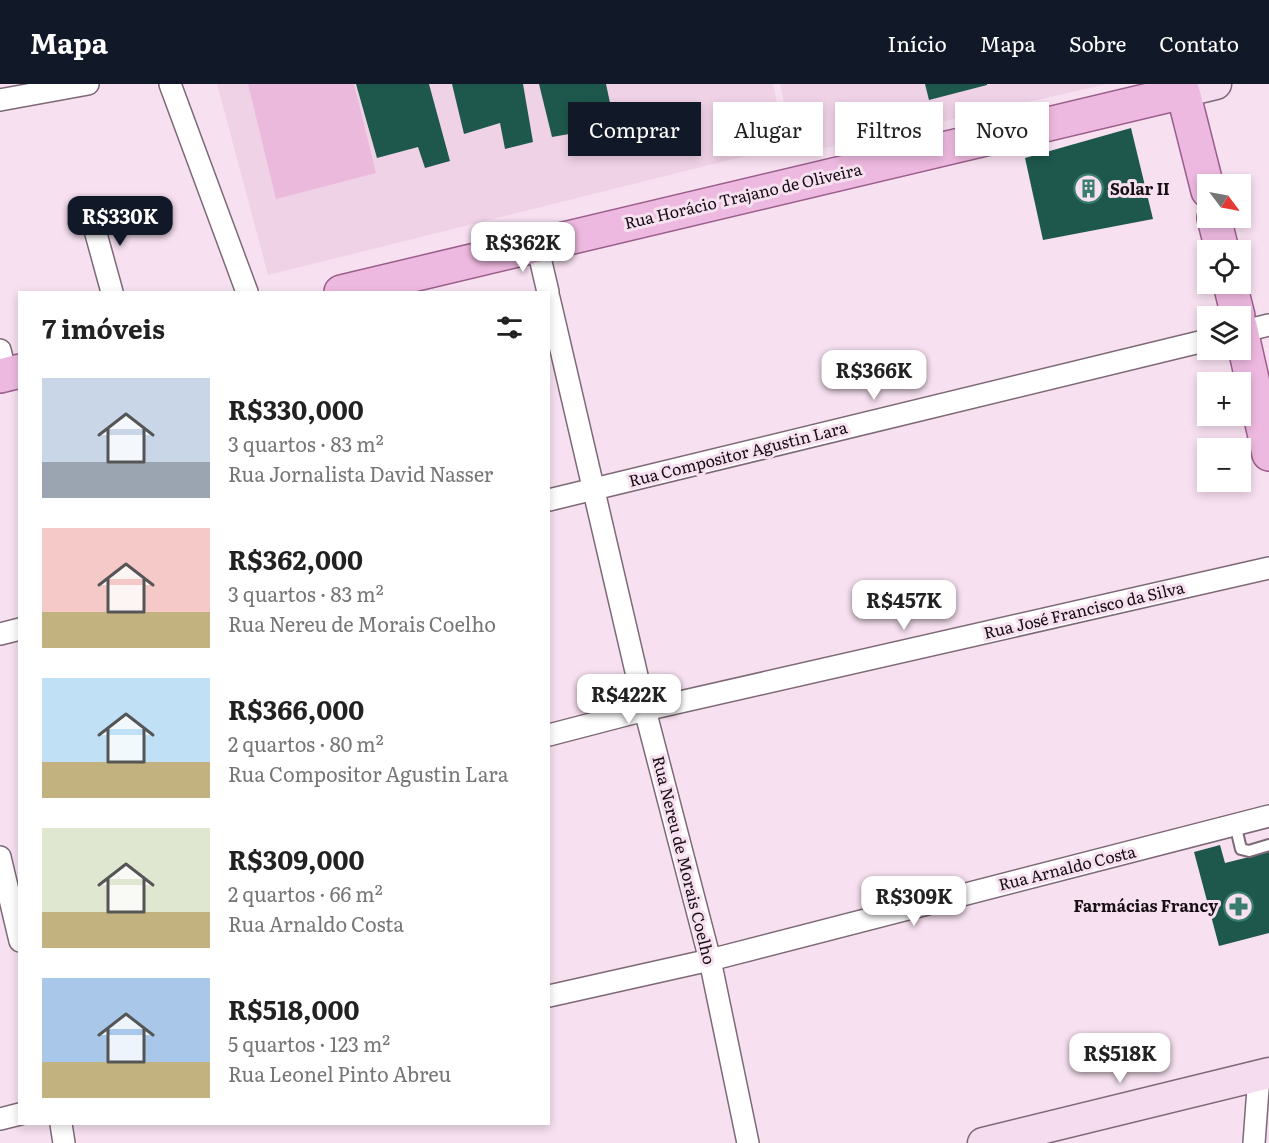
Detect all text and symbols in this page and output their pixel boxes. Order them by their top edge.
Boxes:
text: Mapa [30,21,108,63]
text: Início [888,27,947,58]
text: Mapa [980,27,1036,58]
text: Sobre [1069,27,1126,58]
text: Contato [1159,27,1239,58]
chip: Comprar [568,102,701,156]
chip: Alugar [713,102,823,156]
chip: Filtros [835,102,943,156]
chip: Novo [955,102,1049,156]
street label: Rua Horácio Trajano de Oliveira [622,156,864,234]
building icon: Solar II [1073,173,1105,205]
north arrow [1197,174,1251,228]
map controls [1197,174,1251,492]
place label: Solar II [1110,176,1170,200]
pin: R$330K [71,196,169,247]
text: R$330K [82,200,158,230]
pin: R$362K [474,222,572,273]
text: R$362K [485,226,561,256]
button: locate [1197,240,1251,294]
button: layers [1197,306,1251,360]
text: 7 imóveis [42,308,165,347]
icon: filters [493,311,526,344]
pin: R$366K [825,350,923,401]
text: R$366K [836,354,913,384]
button: + [1197,372,1251,426]
text: R$330,000 [228,389,364,428]
icon: home [90,402,162,474]
street label: Rua Compositor Agustin Lara [626,414,850,492]
text: 3 quartos · 83 m² [228,428,384,458]
button: − [1197,438,1251,492]
text: Rua Jornalista David Nasser [228,458,493,488]
text: R$362,000 [228,539,363,578]
icon: home [90,552,162,624]
street label: Rua José Francisco da Silva [981,574,1187,644]
text: 3 quartos · 83 m² [228,578,384,608]
pin: R$457K [855,580,953,631]
text: R$457K [866,584,942,614]
text: Rua Nereu de Morais Coelho [228,608,496,638]
pin: R$422K [580,674,678,725]
text: R$422K [591,678,667,708]
text: R$366,000 [228,689,364,728]
icon: home [90,702,162,774]
text: 2 quartos · 80 m² [228,728,384,758]
street label: Rua Nereu de Morais Coelho [647,753,723,967]
text: Rua Compositor Agustin Lara [228,758,509,788]
street label: Rua Arnaldo Costa [996,838,1138,896]
text: R$309,000 [228,839,365,878]
icon: home [90,852,162,924]
pin: R$309K [865,876,963,927]
text: 2 quartos · 66 m² [228,878,383,908]
text: R$309K [875,880,953,910]
pharmacy icon: Farmácias Francy [1223,890,1255,922]
place label: Farmácias Francy [1074,893,1218,917]
text: Rua Arnaldo Costa [228,908,404,938]
text: R$518,000 [228,989,360,1028]
icon: home [90,1002,162,1074]
text: 5 quartos · 123 m² [228,1028,390,1058]
pin: R$518K [1071,1033,1169,1084]
text: R$518K [1083,1037,1157,1067]
text: Rua Leonel Pinto Abreu [228,1058,451,1088]

